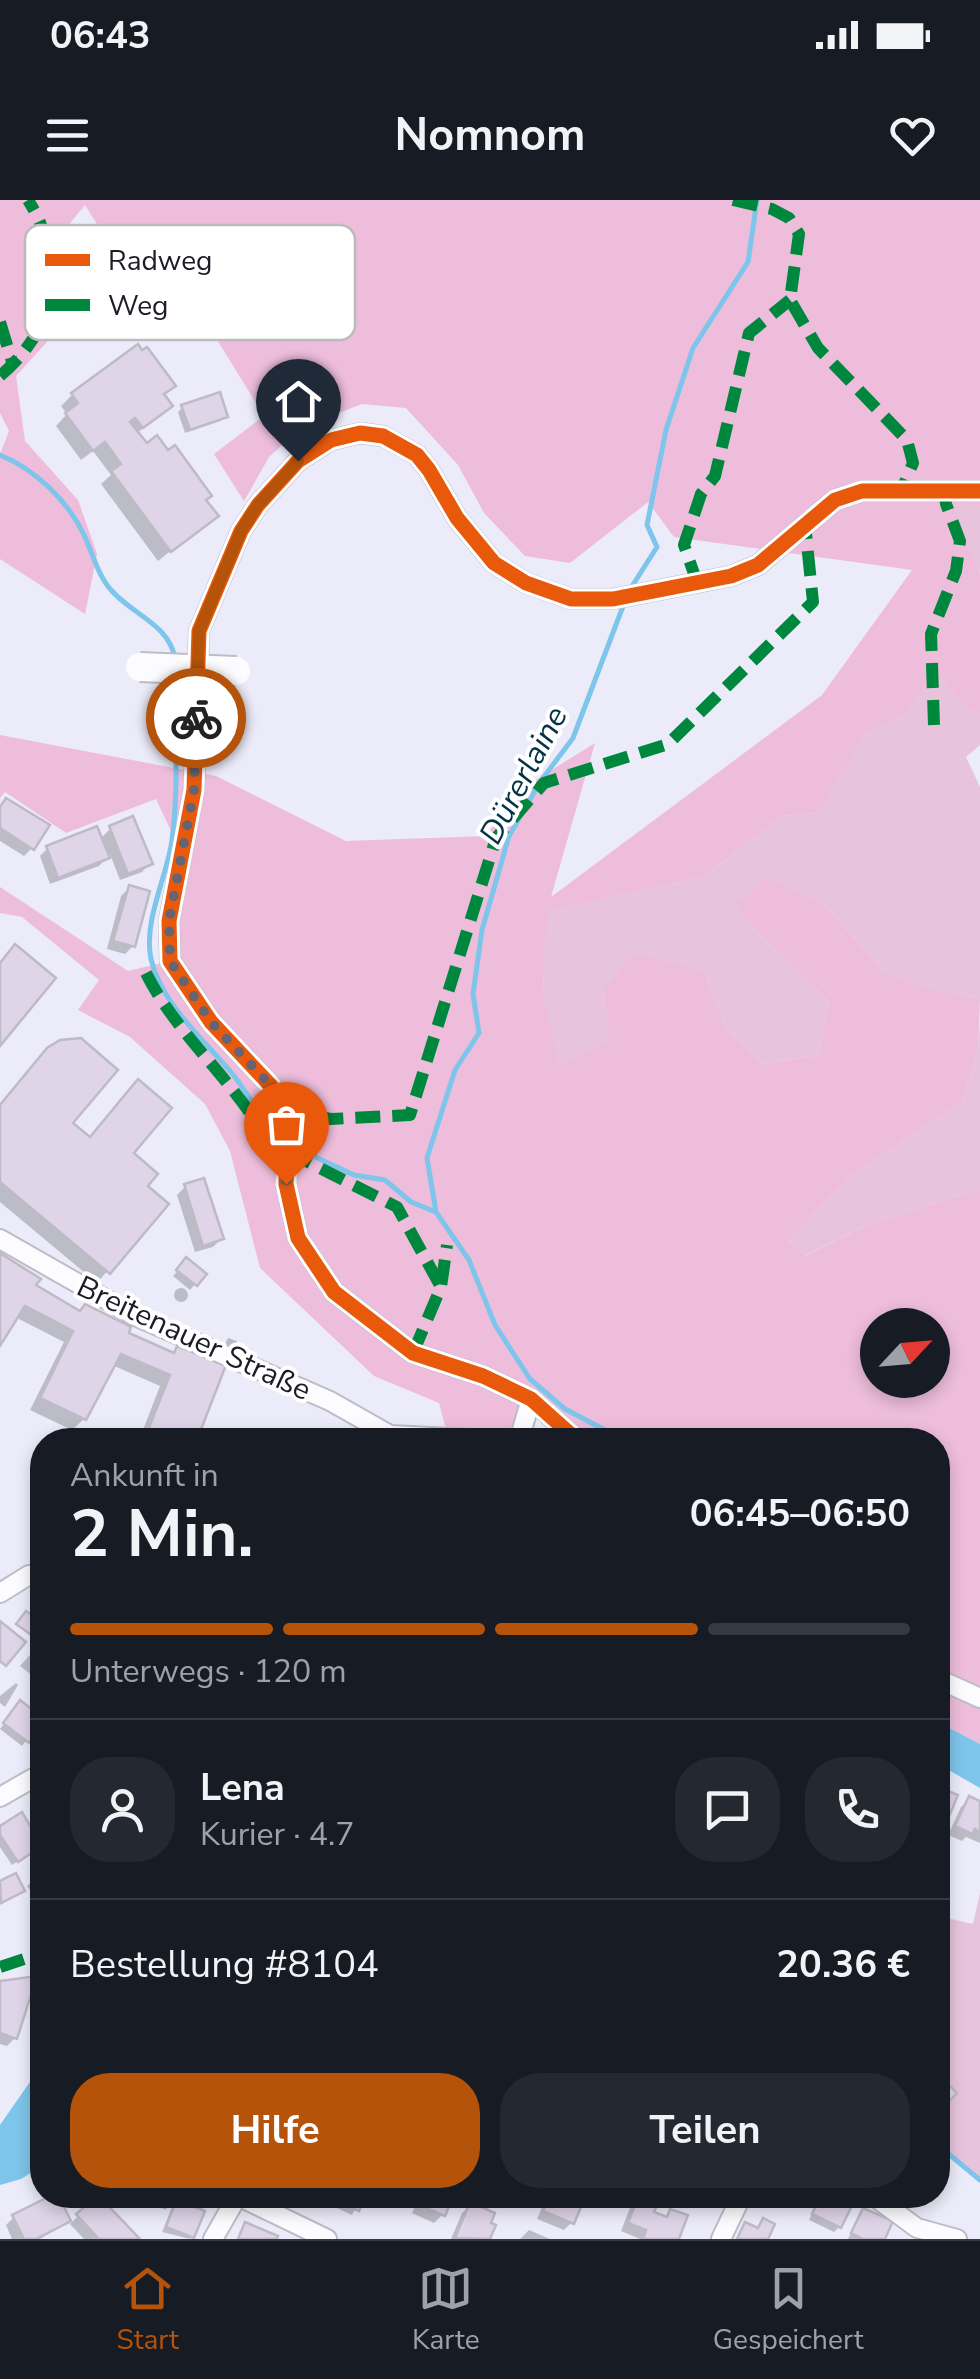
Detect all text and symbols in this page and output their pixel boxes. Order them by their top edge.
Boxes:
text: 06:43 [50,10,151,61]
text: Nomnom [395,105,585,166]
icon: menu [40,108,95,163]
icon: heart [885,108,940,163]
legend [25,225,355,340]
text: Radweg [108,242,213,280]
text: Weg [108,287,169,325]
pin [256,359,341,462]
icon: home [271,374,326,429]
courier [146,668,246,768]
icon: bike [169,691,224,746]
water label: Dürerlaine [469,699,578,852]
pin [244,1082,329,1185]
icon: bag [259,1097,314,1152]
street label: Breitenauer Straße [70,1266,318,1411]
north arrow [860,1308,950,1398]
map controls [860,1308,950,1398]
text: Ankunft in [70,1454,219,1497]
text: 06:45–06:50 [690,1488,910,1539]
text: 2 Min. [70,1490,254,1579]
text: Unterwegs · 120 m [70,1650,347,1693]
button: person [70,1757,175,1862]
button: chat [675,1757,780,1862]
button: phone [805,1757,910,1862]
text: Lena [200,1762,285,1813]
text: Kurier · 4.7 [200,1813,354,1856]
text: Bestellung #8104 [70,1939,379,1990]
text: 20.36 € [776,1939,910,1990]
button: Hilfe [70,2073,480,2188]
button: Teilen [500,2073,910,2188]
tab: Start [117,2261,179,2359]
tab: Karte [412,2261,480,2359]
tab: Gespeichert [713,2261,863,2359]

